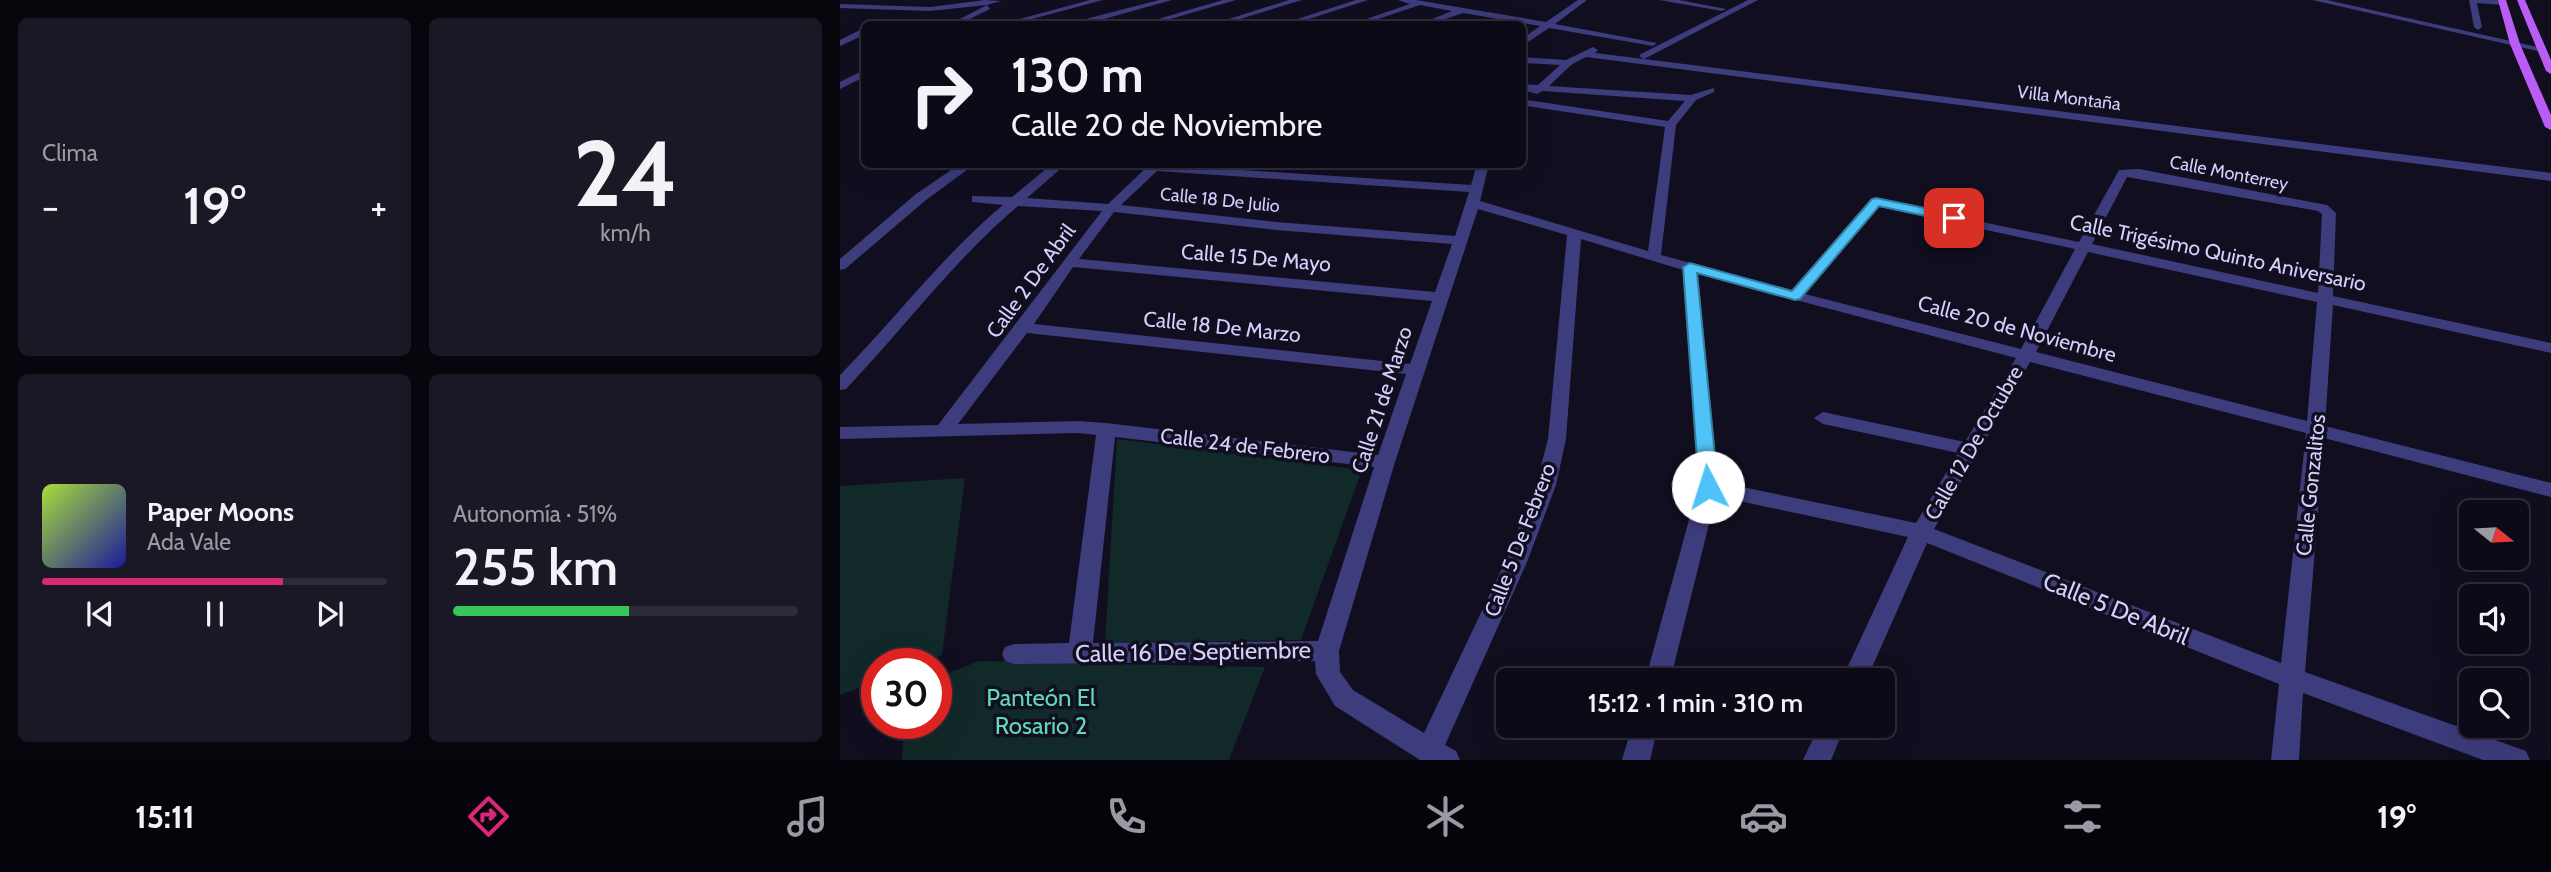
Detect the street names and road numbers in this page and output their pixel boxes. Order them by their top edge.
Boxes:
street label: Villa Montaña [2016,81,2123,115]
street label: Calle Monterrey [2168,151,2290,195]
street label: Calle 18 De Julio [1159,183,1281,217]
street label: Calle Trigésimo Quinto Aniversario [2068,209,2369,296]
street label: Calle 2 De Abril [981,219,1080,343]
street label: Calle 15 De Mayo [1180,238,1332,277]
street label: Calle 20 de Noviembre [1915,290,2119,367]
street label: Calle 18 De Marzo [1142,306,1302,347]
street label: Calle 21 de Marzo [1346,323,1417,476]
street label: Calle 12 De Octubre [1919,361,2028,524]
street label: Calle Gonzalitos [2291,413,2330,557]
street label: Calle 24 de Febrero [1159,423,1331,468]
street label: Calle 5 De Febrero [1479,459,1560,620]
street label: Calle 5 De Abril [2039,566,2194,651]
street label: Calle 16 De Septiembre [1075,635,1311,668]

